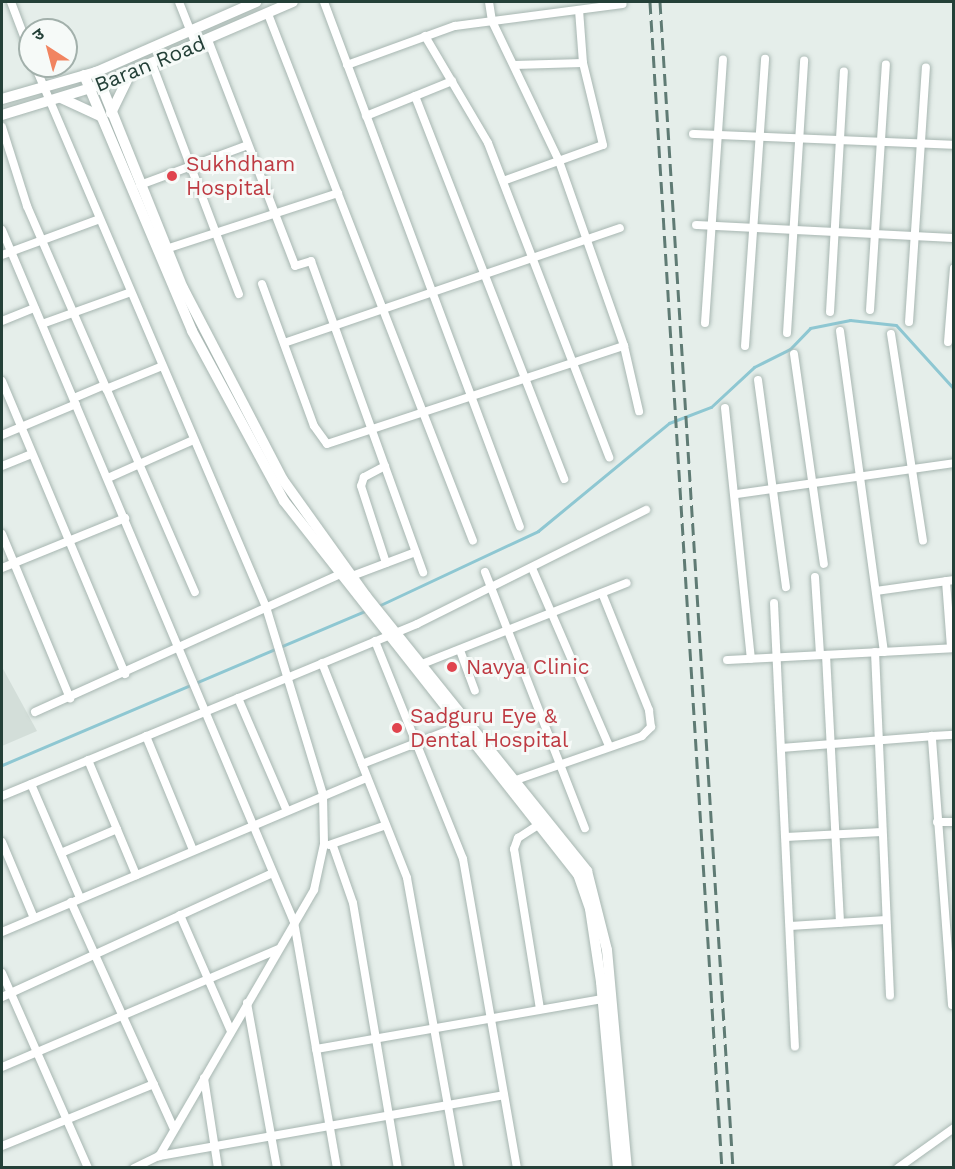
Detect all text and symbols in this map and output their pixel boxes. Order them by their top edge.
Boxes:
north arrow [18,18,78,78]
text: उ [29,24,48,45]
street label: Baran Road [91,30,209,98]
place label: Sukhdham Hospital [186,151,295,201]
marker: Sukhdham Hospital [163,167,181,185]
place label: Navya Clinic [466,654,590,680]
marker: Navya Clinic [443,658,461,676]
place label: Sadguru Eye & Dental Hospital [410,703,569,753]
marker: Sadguru Eye & Dental Hospital [388,719,406,737]

